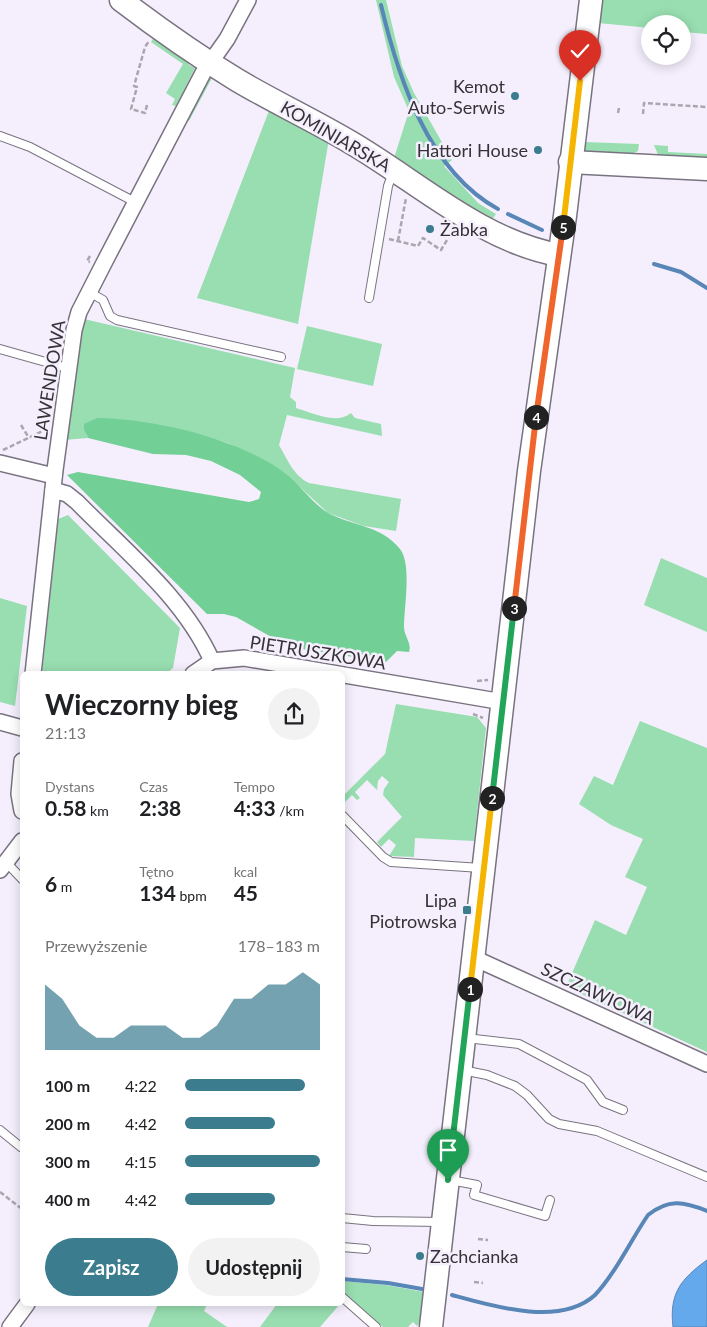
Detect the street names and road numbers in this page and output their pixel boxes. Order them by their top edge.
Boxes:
street label: KOMINIARSKA [277,96,396,177]
street label: LAWENDOWA [29,318,69,442]
street label: PIETRUSZKOWA [248,630,388,674]
street label: SZCZAWIOWA [538,957,659,1029]

